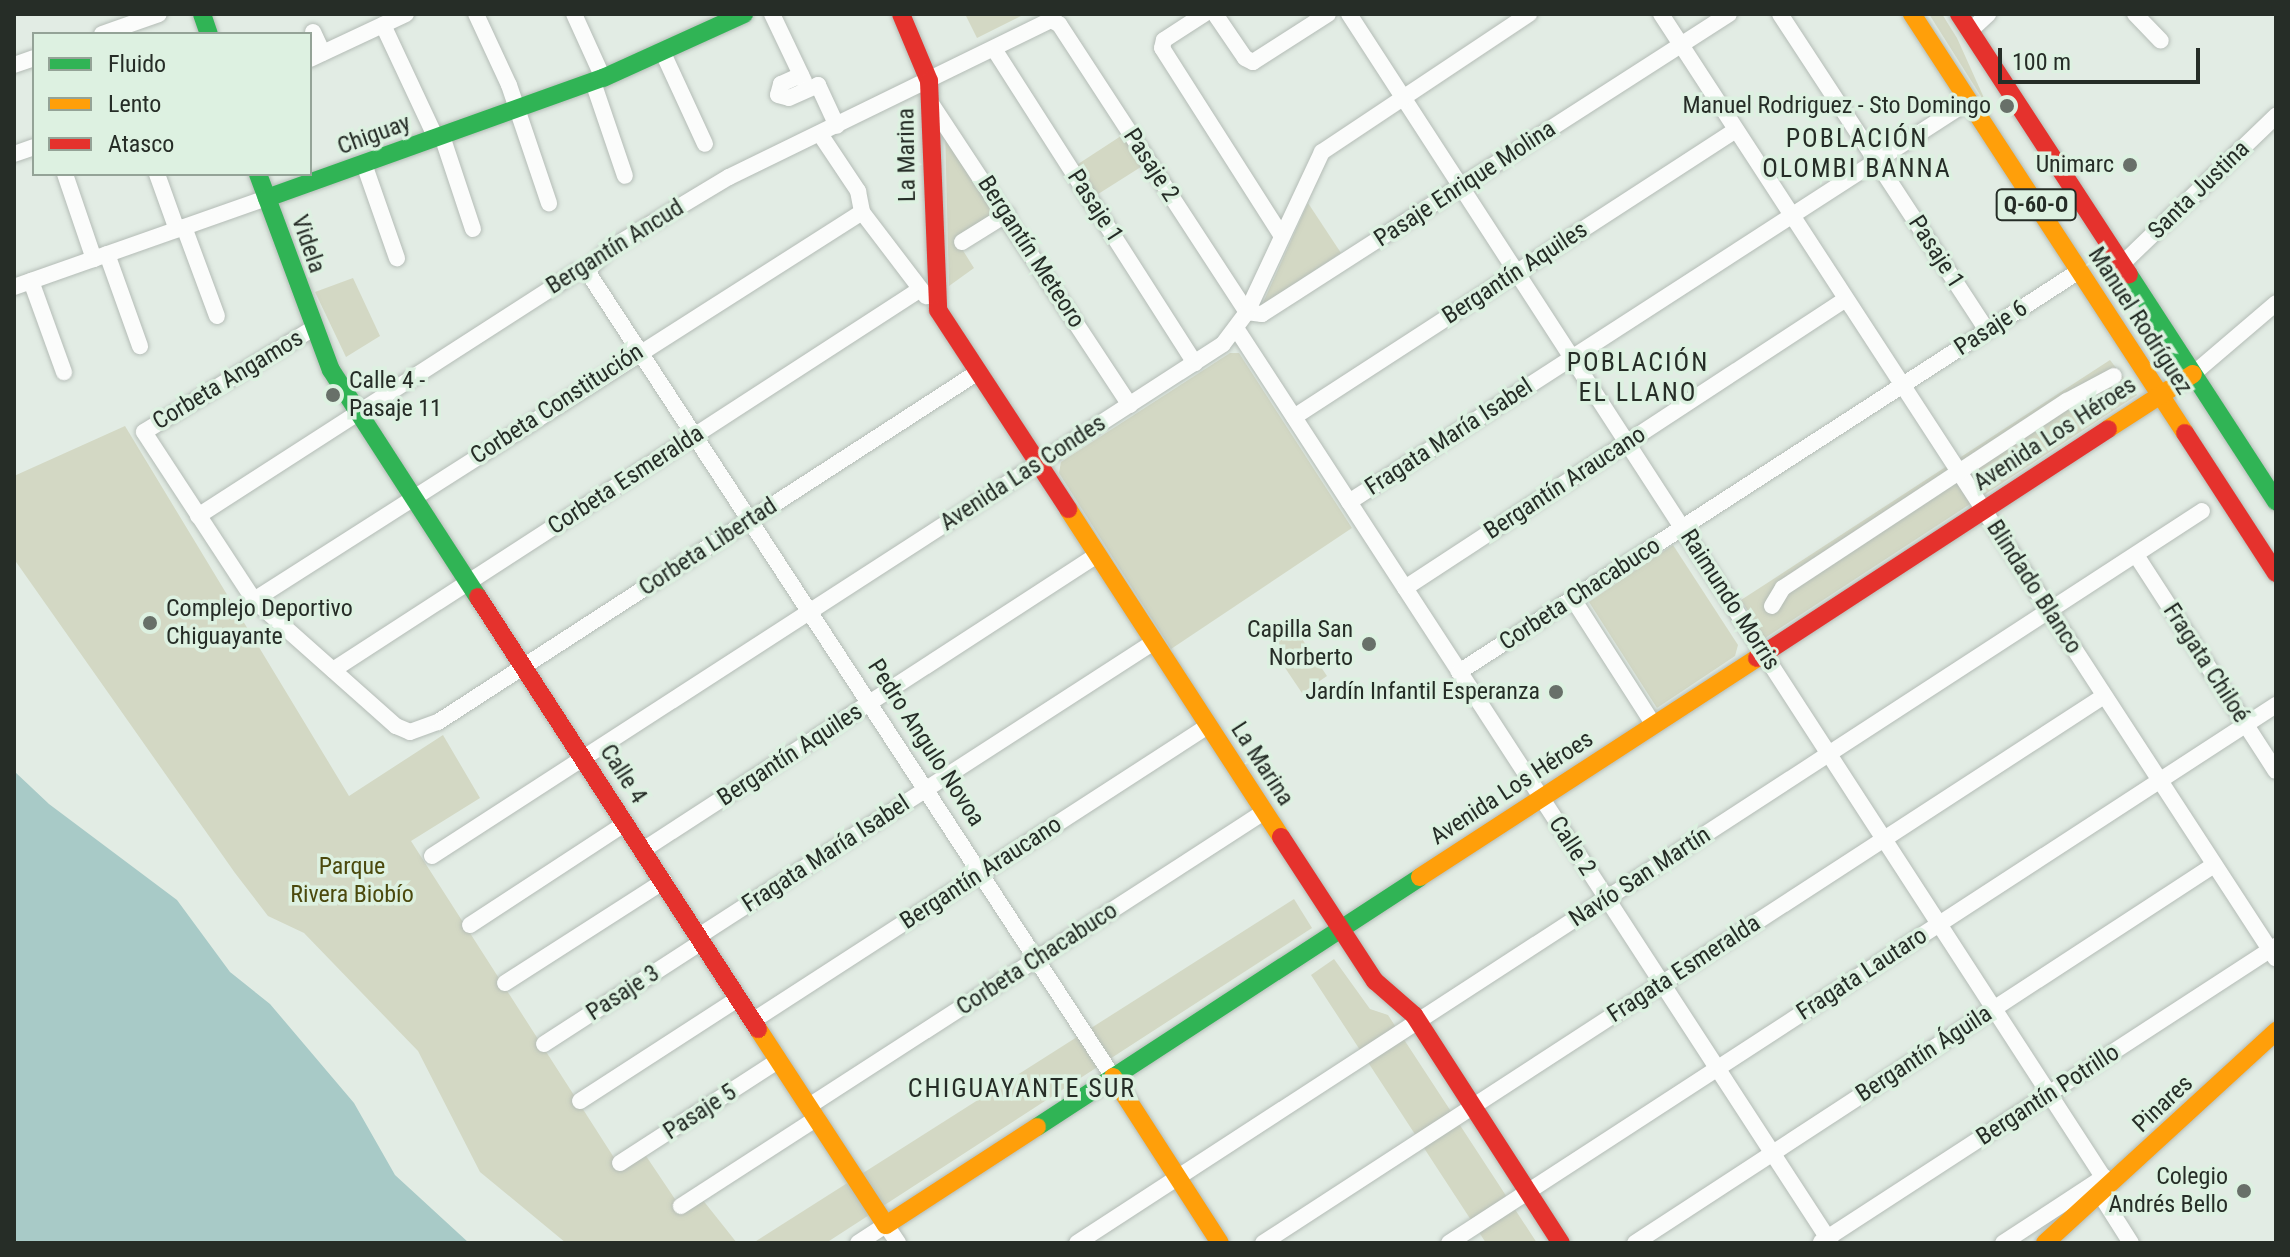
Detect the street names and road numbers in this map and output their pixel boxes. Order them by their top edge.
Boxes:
street label: La Marina [892,108,922,202]
street label: Chiguay [334,109,414,161]
street label: Pasaje Enrique Molina [1369,115,1561,253]
street label: Pasaje 2 [1117,123,1185,207]
street label: Santa Justina [2142,135,2256,245]
street label: Pasaje 1 [1061,164,1129,248]
street label: Bergantín Meteoro [971,171,1091,333]
road number: Q-60-O [1994,187,2078,223]
street label: Bergantín Ancud [541,193,689,301]
street label: Pasaje 1 [1902,210,1970,294]
street label: Videla [285,211,331,277]
street label: Bergantín Aquiles [1437,215,1593,331]
street label: Manuel Rodríguez [2082,242,2198,400]
street label: Pasaje 6 [1949,294,2033,362]
street label: Corbeta Angamos [148,324,308,436]
street label: Corbeta Constitución [465,337,649,471]
street label: Avenida Los Héroes [1968,371,2142,497]
street label: Fragata María Isabel [1360,372,1538,502]
street label: Avenida Las Condes [935,409,1111,537]
street label: Corbeta Esmeralda [543,419,709,541]
street label: Bergantín Araucano [1479,420,1651,546]
street label: Corbeta Libertad [634,492,782,602]
street label: Blindado Blanco [1980,515,2088,659]
street label: Raimundo Morris [1674,524,1786,676]
street label: Corbeta Chacabuco [1494,531,1666,657]
street label: Fragata Chiloé [2157,598,2255,728]
street label: Pedro Angulo Novoa [861,654,991,832]
street label: Bergantín Aquiles [712,697,868,813]
street label: La Marina [1224,717,1300,811]
street label: Avenida Los Héroes [1425,725,1599,851]
street label: Calle 4 [593,739,653,809]
street label: Fragata María Isabel [737,789,915,919]
street label: Bergantín Araucano [895,810,1067,936]
street label: Calle 2 [1542,811,1602,881]
street label: Navío San Martín [1564,821,1716,933]
street label: Corbeta Chacabuco [951,896,1123,1022]
street label: Fragata Esmeralda [1602,909,1766,1029]
street label: Fragata Lautaro [1792,921,1932,1027]
street label: Pasaje 3 [581,959,665,1027]
street label: Bergantín Águila [1851,999,1997,1109]
street label: Bergantín Potrillo [1971,1038,2125,1152]
street label: Pinares [2127,1069,2199,1139]
street label: Pasaje 5 [658,1078,742,1146]

